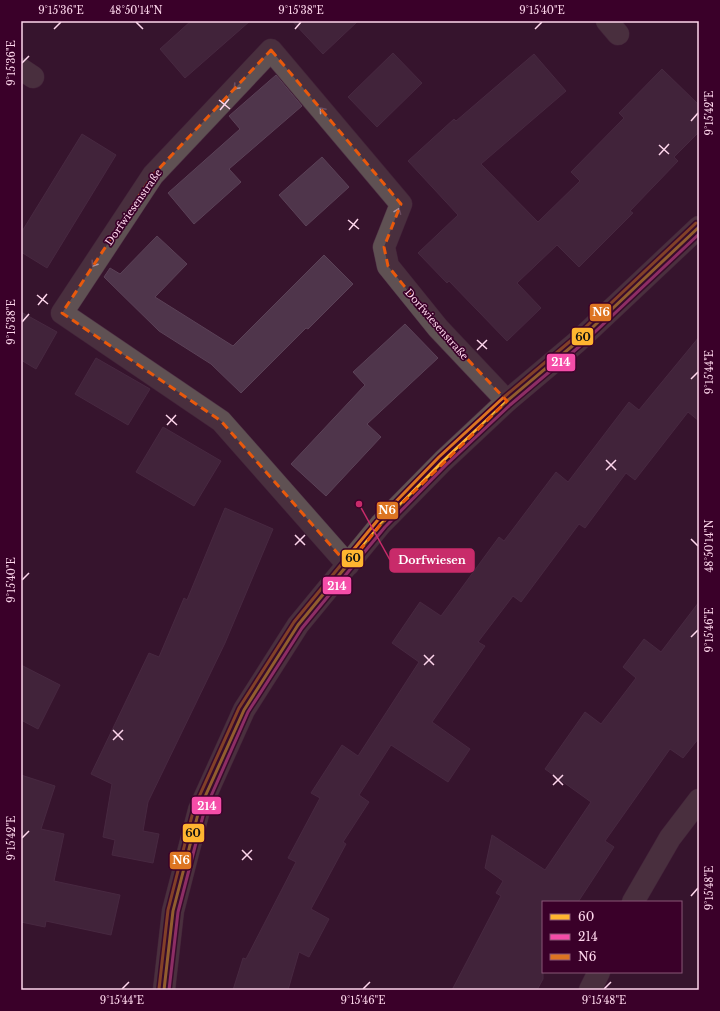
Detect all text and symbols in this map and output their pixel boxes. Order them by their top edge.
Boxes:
text: 9°15'36"E [38,4,84,17]
text: 48°50'14"N [110,4,162,17]
text: 9°15'38"E [278,4,324,17]
text: 9°15'40"E [519,4,565,17]
text: 9°15'36"E [5,40,18,86]
one-way arrow [233,82,241,90]
text: 9°15'42"E [703,91,716,135]
one-way arrow [319,107,326,115]
street label: Dorfwiesenstraße [102,166,165,248]
one-way arrow [394,207,402,214]
one-way arrow [92,260,99,267]
street label: Dorfwiesenstraße [402,286,471,363]
text: 9°15'38"E [5,299,18,345]
line badge: N6 [589,303,612,322]
text: N6 [592,305,610,319]
line badge: 60 [571,327,594,346]
text: 60 [575,330,591,344]
text: 9°15'44"E [703,350,716,394]
line badge: 214 [546,353,576,372]
text: 214 [551,355,571,369]
line badge: N6 [376,501,399,520]
text: N6 [378,503,396,517]
text: 48°50'14"N [703,520,716,572]
line badge: 60 [341,549,364,568]
callout: Dorfwiesen [390,549,474,572]
text: 60 [345,551,361,565]
text: Dorfwiesen [398,553,466,567]
text: 9°15'40"E [5,557,18,603]
line badge: 214 [322,576,352,595]
text: 214 [327,579,347,593]
text: 9°15'46"E [703,607,716,653]
line badge: 214 [191,796,222,815]
text: 214 [197,799,217,813]
text: 9°15'42"E [5,816,18,860]
line badge: 60 [182,823,205,843]
text: 60 [185,826,201,840]
line badge: N6 [169,851,192,870]
text: N6 [172,853,190,867]
text: 9°15'48"E [703,866,716,910]
legend [542,901,682,973]
text: 60 [578,909,594,924]
text: 214 [578,929,598,944]
text: N6 [578,949,597,964]
text: 9°15'44"E [100,994,144,1007]
text: 9°15'46"E [340,994,386,1007]
text: 9°15'48"E [582,994,626,1007]

